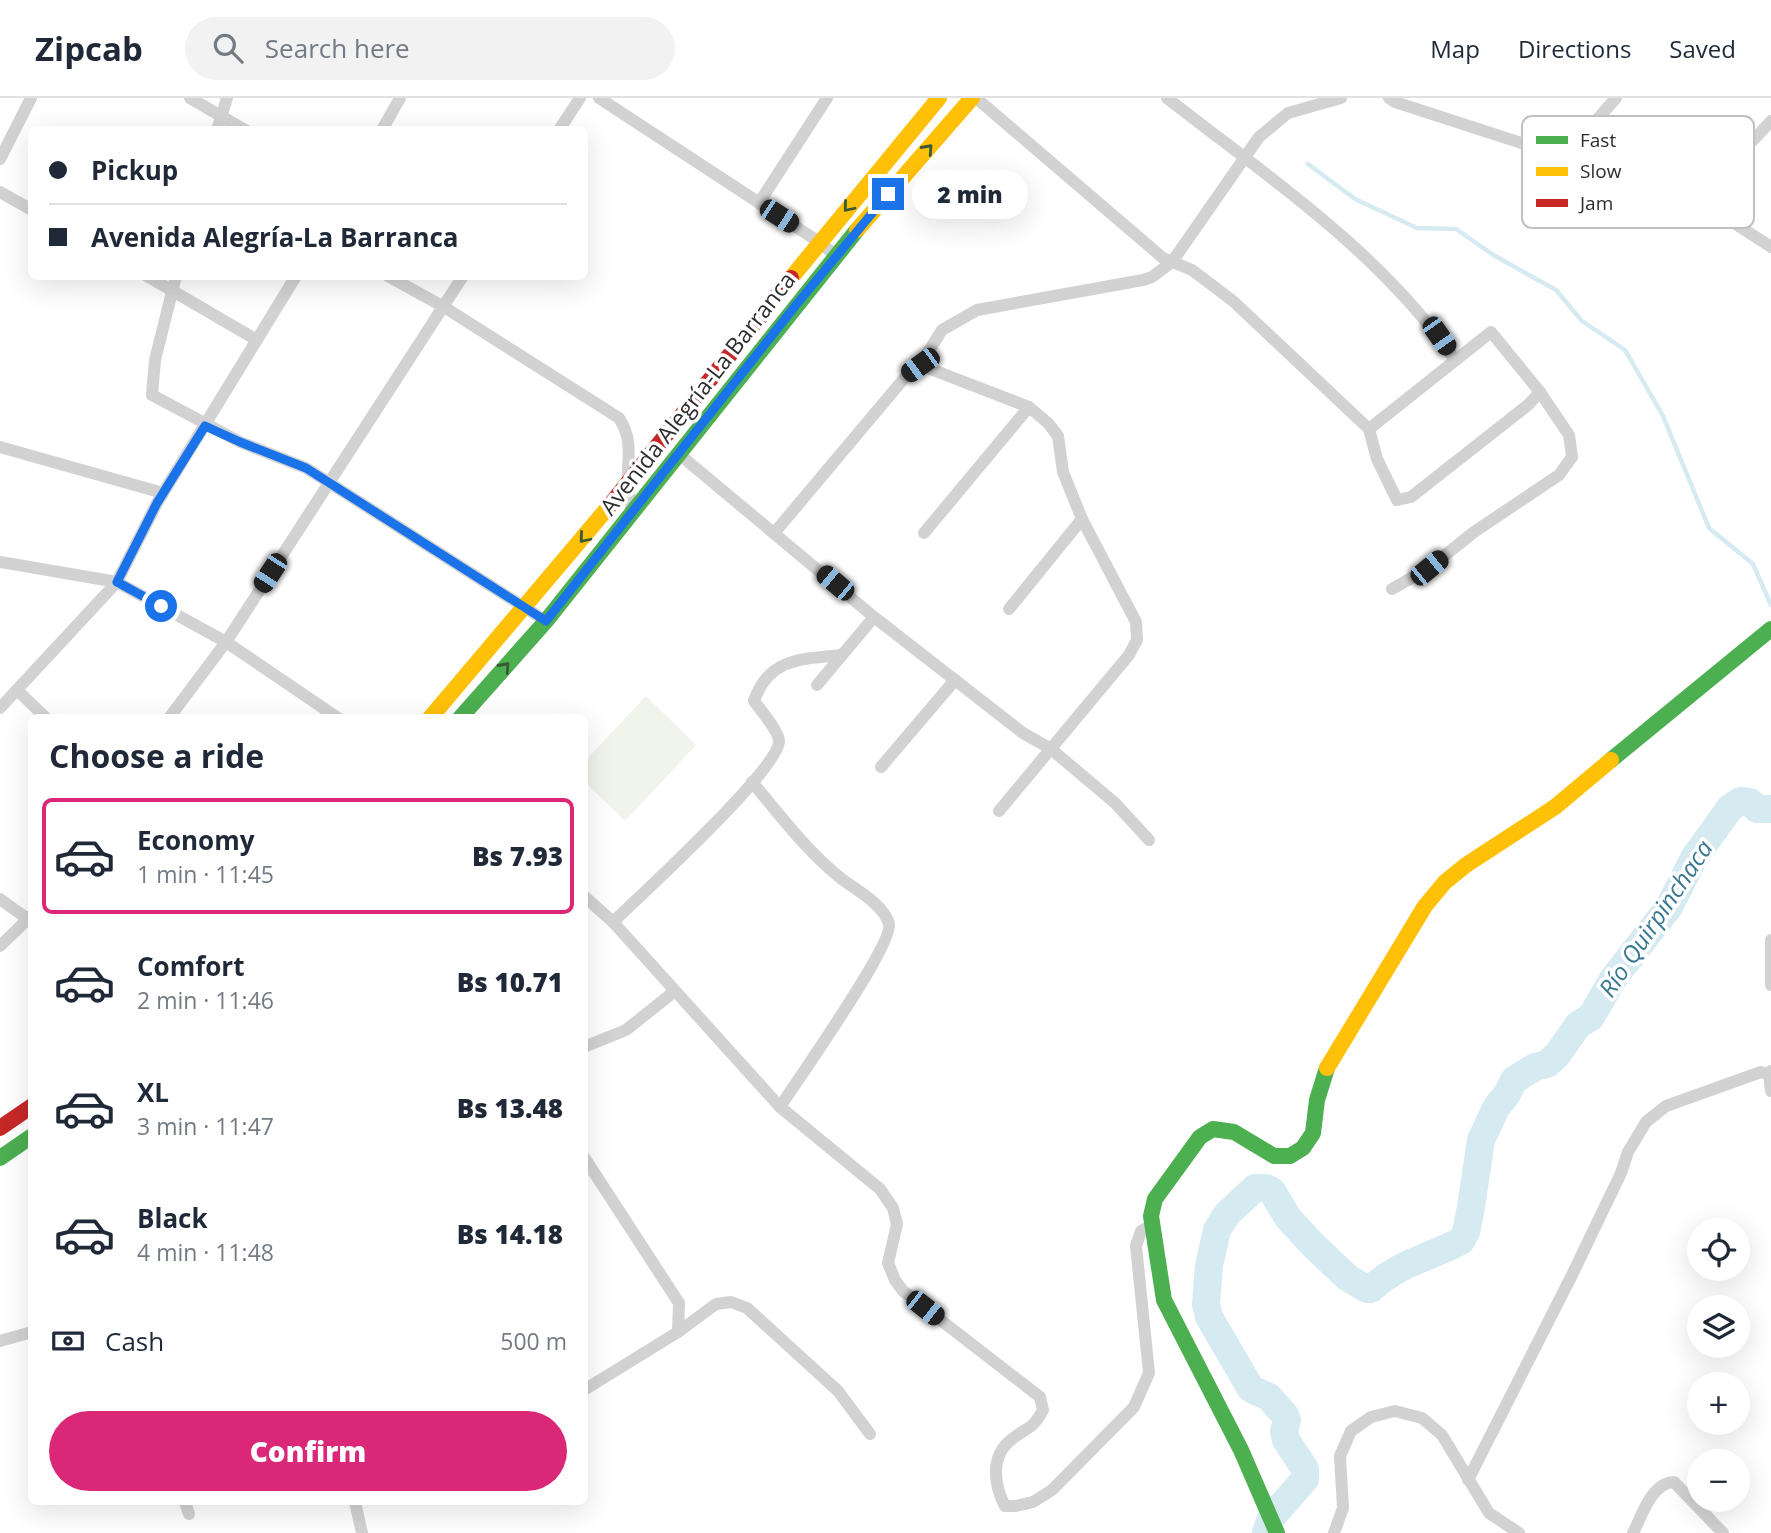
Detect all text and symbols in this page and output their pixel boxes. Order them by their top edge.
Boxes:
search box [185,17,675,80]
text: Zipcab [35,26,143,71]
icon: search [209,29,247,67]
text: Search here [265,30,410,66]
text: Map [1430,32,1480,65]
text: Directions [1518,32,1631,65]
text: Saved [1669,32,1736,65]
legend [1522,116,1754,228]
text: Fast [1580,127,1616,153]
one-way arrow [920,144,932,157]
text: Pickup [91,152,178,188]
text: Slow [1580,158,1622,184]
callout: 2 min [912,170,1028,218]
route end [872,178,904,210]
text: 2 min [937,178,1003,210]
text: Jam [1578,190,1613,216]
car [756,196,803,236]
one-way arrow [844,200,857,212]
text: Avenida Alegría-La Barranca [91,219,459,255]
street label: Avenida Alegría-La Barranca [592,265,802,521]
car [1419,313,1460,359]
car [897,344,944,386]
one-way arrow [579,530,592,542]
car [1407,547,1452,589]
car [250,550,291,596]
car [813,561,858,605]
route start [145,590,177,622]
one-way arrow [497,662,509,675]
text: Choose a ride [49,734,264,777]
text: Economy [137,822,255,858]
icon: car [53,825,116,888]
water label: Río Quirpinchaca [1590,833,1720,1003]
text: Bs 7.93 [472,838,563,874]
text: 1 min · 11:45 [137,858,274,890]
text: Comfort [137,948,244,984]
icon: car [53,951,116,1014]
text: Bs 10.71 [457,964,563,1000]
text: 2 min · 11:46 [137,984,274,1016]
text: XL [137,1074,169,1110]
icon: car [53,1077,116,1140]
text: Bs 13.48 [457,1090,563,1126]
text: 3 min · 11:47 [137,1110,274,1142]
text: Black [137,1200,208,1236]
icon: car [53,1203,116,1266]
text: Bs 14.18 [457,1216,563,1252]
map controls [1687,1218,1750,1512]
button: locate [1687,1218,1750,1281]
text: 4 min · 11:48 [137,1236,274,1268]
car [902,1287,949,1329]
button: layers [1687,1295,1750,1358]
icon: cash [49,1322,87,1360]
text: Cash [105,1323,164,1359]
text: 500 m [500,1325,567,1357]
button: + [1687,1372,1750,1435]
button: Confirm [49,1411,567,1491]
button: − [1687,1449,1750,1512]

